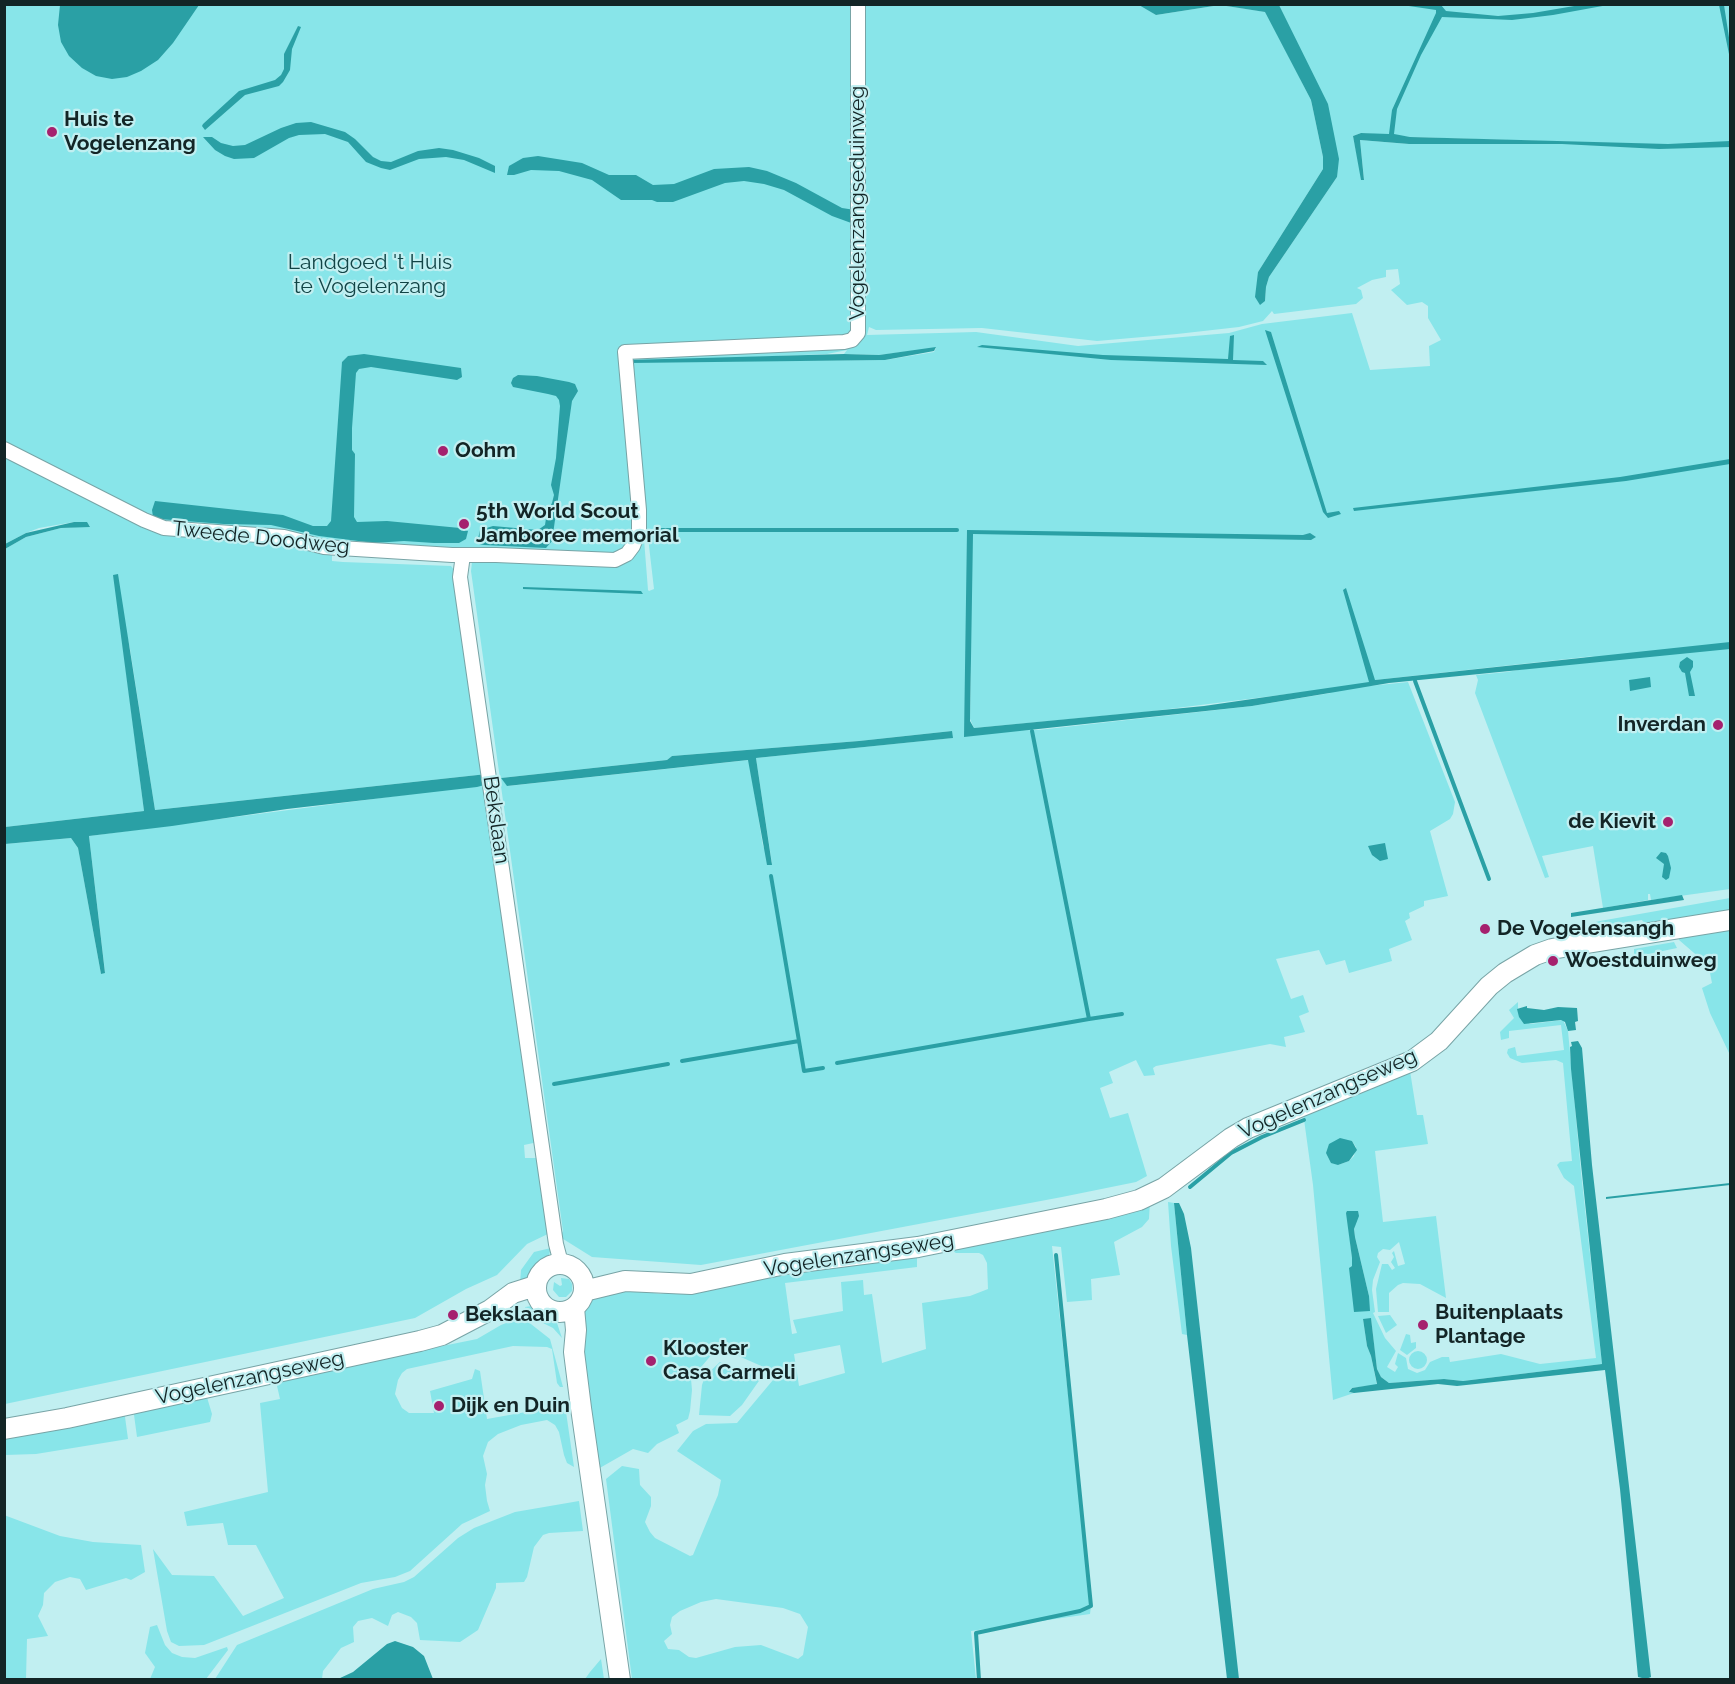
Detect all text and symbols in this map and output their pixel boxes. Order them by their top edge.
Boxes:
street label: Vogelenzangseduinweg [845,86,871,320]
place label: Huis te Vogelenzang [64,107,196,157]
marker: Huis te Vogelenzang [45,125,59,139]
park label: Landgoed 't Huis te Vogelenzang [288,250,452,300]
place label: Oohm [455,438,516,464]
marker: Oohm [436,444,450,458]
place label: 5th World Scout Jamboree memorial [476,499,679,549]
street label: Tweede Doodweg [171,516,351,560]
marker: 5th World Scout Jamboree memorial [457,517,471,531]
place label: Inverdan [1617,712,1706,738]
marker: Inverdan [1711,718,1725,732]
street label: Bekslaan [477,774,515,866]
place label: de Kievit [1568,809,1656,835]
marker: de Kievit [1661,815,1675,829]
place label: De Vogelensangh [1497,916,1674,942]
marker: De Vogelensangh [1478,922,1492,936]
place label: Woestduinweg [1565,948,1717,974]
marker: Woestduinweg [1546,954,1560,968]
street label: Vogelenzangseweg [1235,1043,1421,1145]
street label: Vogelenzangseweg [762,1228,956,1282]
place label: Buitenplaats Plantage [1435,1300,1563,1350]
place label: Bekslaan [465,1302,557,1328]
marker: Bekslaan [446,1308,460,1322]
marker: Buitenplaats Plantage [1416,1318,1430,1332]
place label: Klooster Casa Carmeli [663,1336,796,1386]
street label: Vogelenzangseweg [153,1346,347,1410]
marker: Klooster Casa Carmeli [644,1354,658,1368]
place label: Dijk en Duin [451,1393,570,1419]
marker: Dijk en Duin [432,1399,446,1413]

